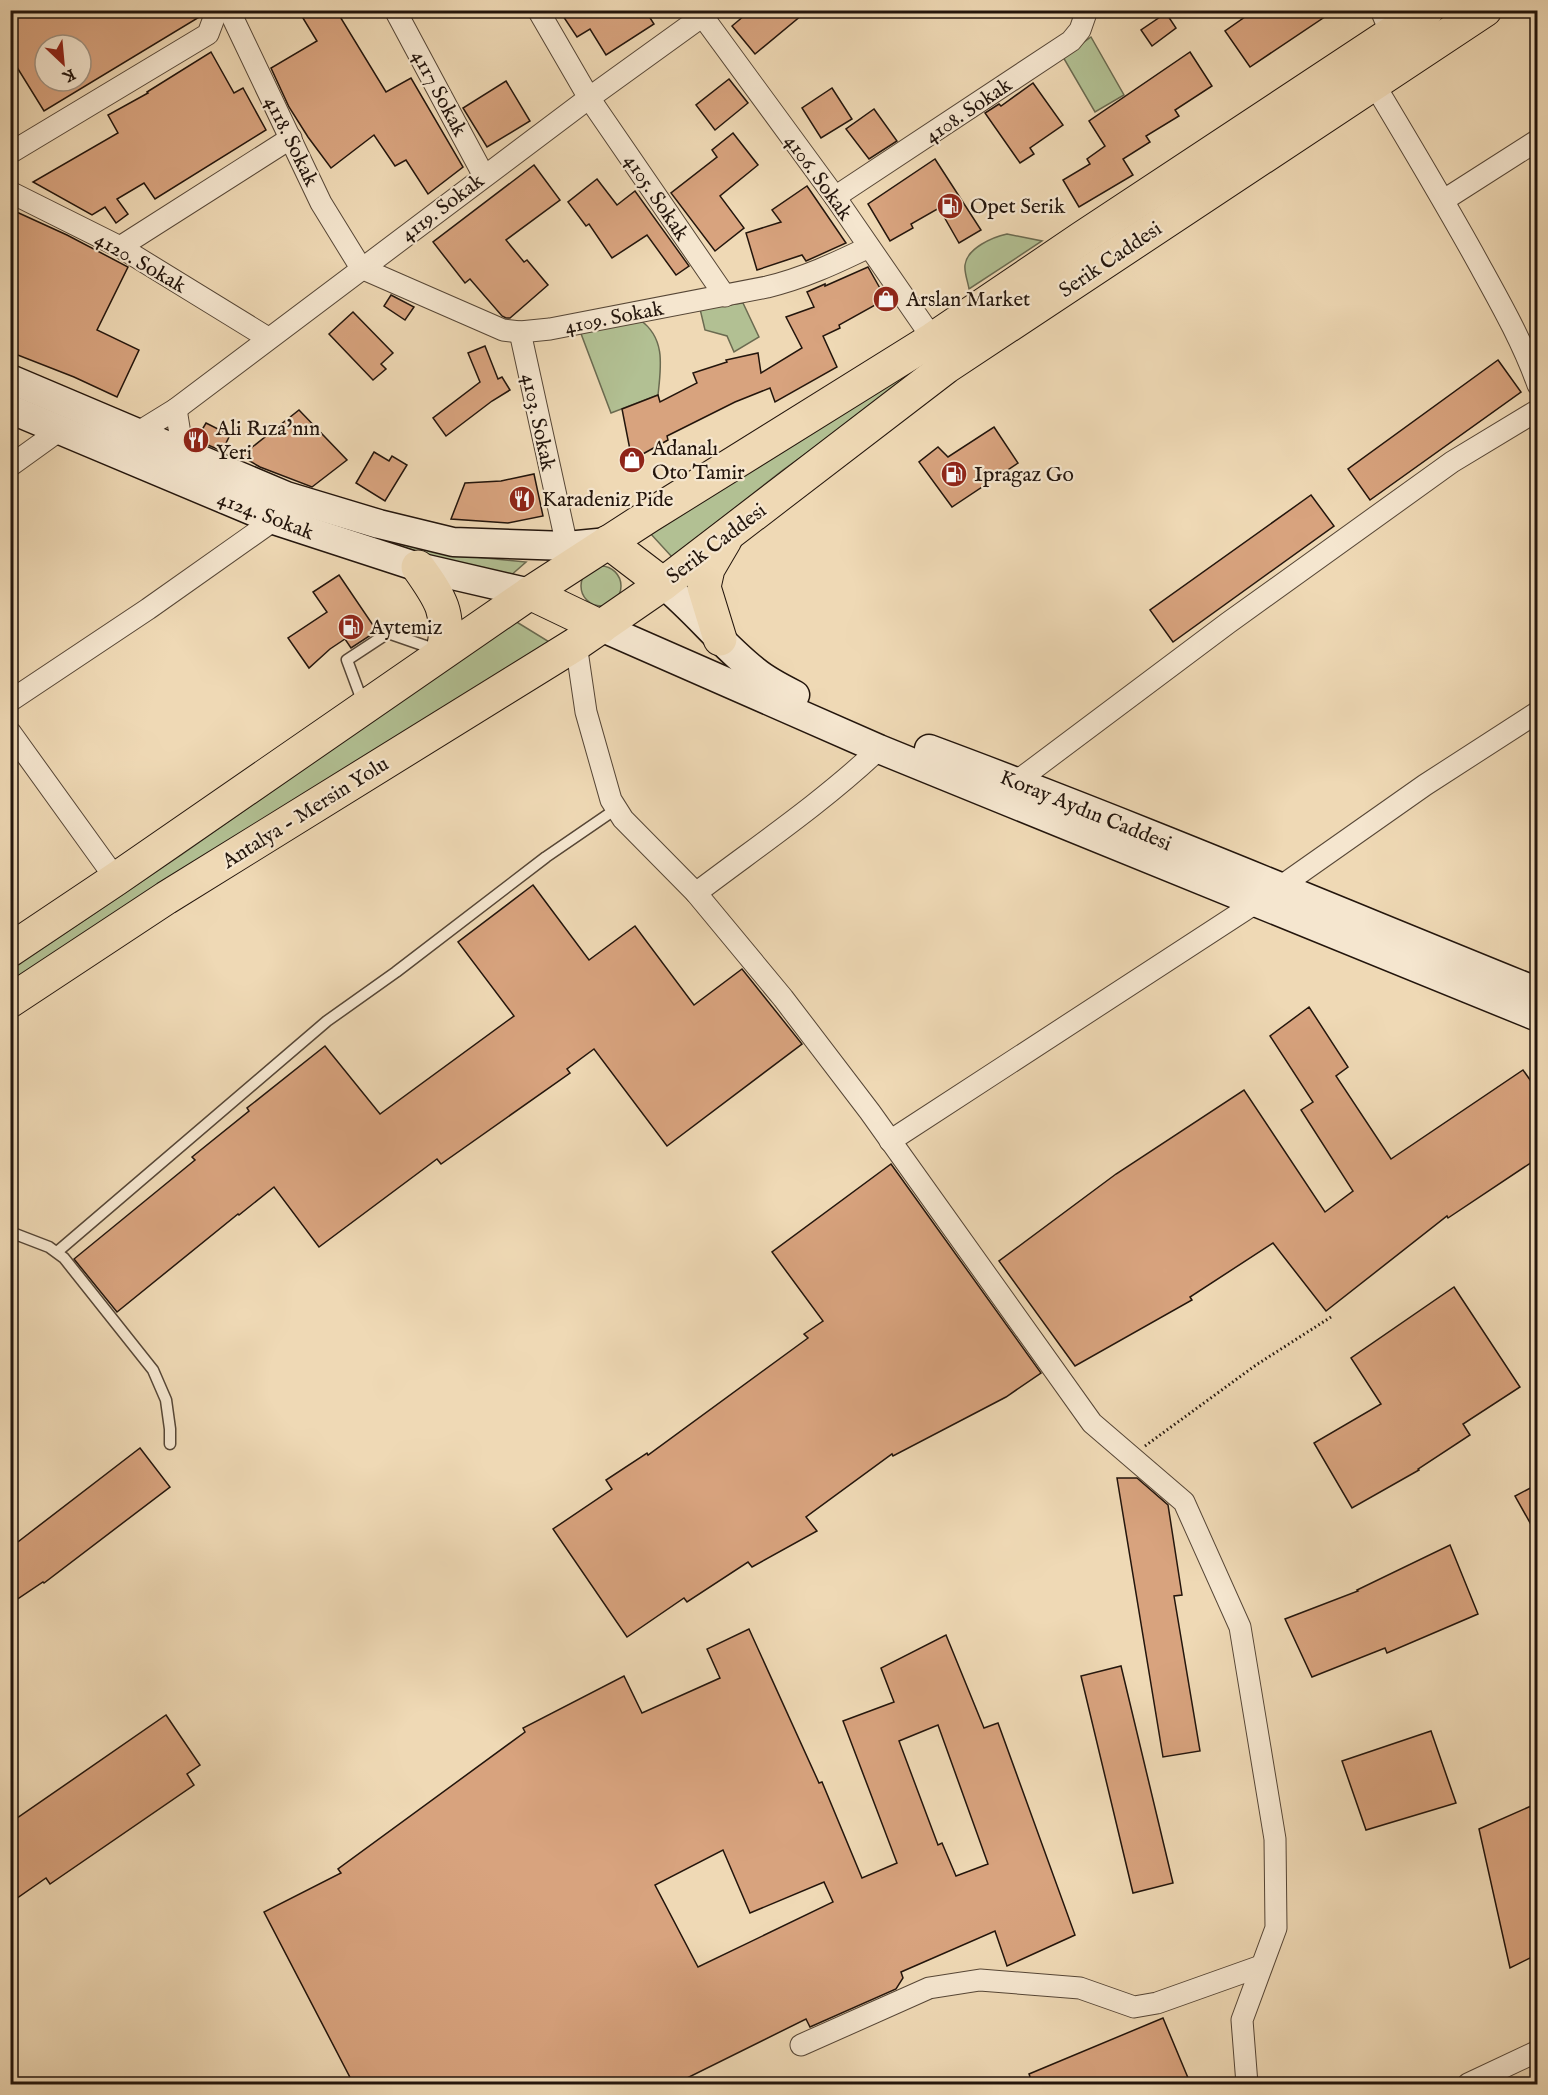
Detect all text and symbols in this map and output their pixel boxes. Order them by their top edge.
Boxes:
north arrow [33,33,93,93]
street label: 4117 Sokak [405,46,473,142]
text: K [58,63,78,87]
street label: 4108. Sokak [920,72,1018,150]
street label: 4118. Sokak [257,92,324,192]
street label: 4106. Sokak [778,130,858,227]
street label: 4105. Sokak [617,149,695,247]
street label: 4119. Sokak [396,168,491,248]
fuel station icon: Opet Serik [935,191,965,221]
place label: Opet Serik [970,194,1066,221]
street label: Serik Caddesi [1054,216,1168,305]
street label: 4120. Sokak [90,226,191,301]
shop icon: Arslan Market [871,284,901,314]
place label: Arslan Market [905,287,1030,314]
street label: 4109. Sokak [563,296,667,341]
street label: 4103. Sokak [514,371,561,474]
place label: Ali Rıza'nın Yeri [215,416,320,467]
restaurant icon: Ali Rıza'nın Yeri [181,425,211,455]
place label: Adanalı Oto Tamir [651,436,745,487]
shop icon: Adanalı Oto Tamir [617,445,647,475]
fuel station icon: Ipragaz Go [939,459,969,489]
place label: Ipragaz Go [974,462,1074,489]
restaurant icon: Karadeniz Pide [507,484,537,514]
street label: 4124. Sokak [213,486,318,547]
place label: Karadeniz Pide [542,487,674,514]
street label: Serik Caddesi [661,498,772,591]
fuel station icon: Aytemiz [336,612,366,642]
place label: Aytemiz [369,615,443,642]
street label: Antalya - Mersin Yolu [217,751,394,876]
street label: Koray Aydın Caddesi [995,765,1175,858]

